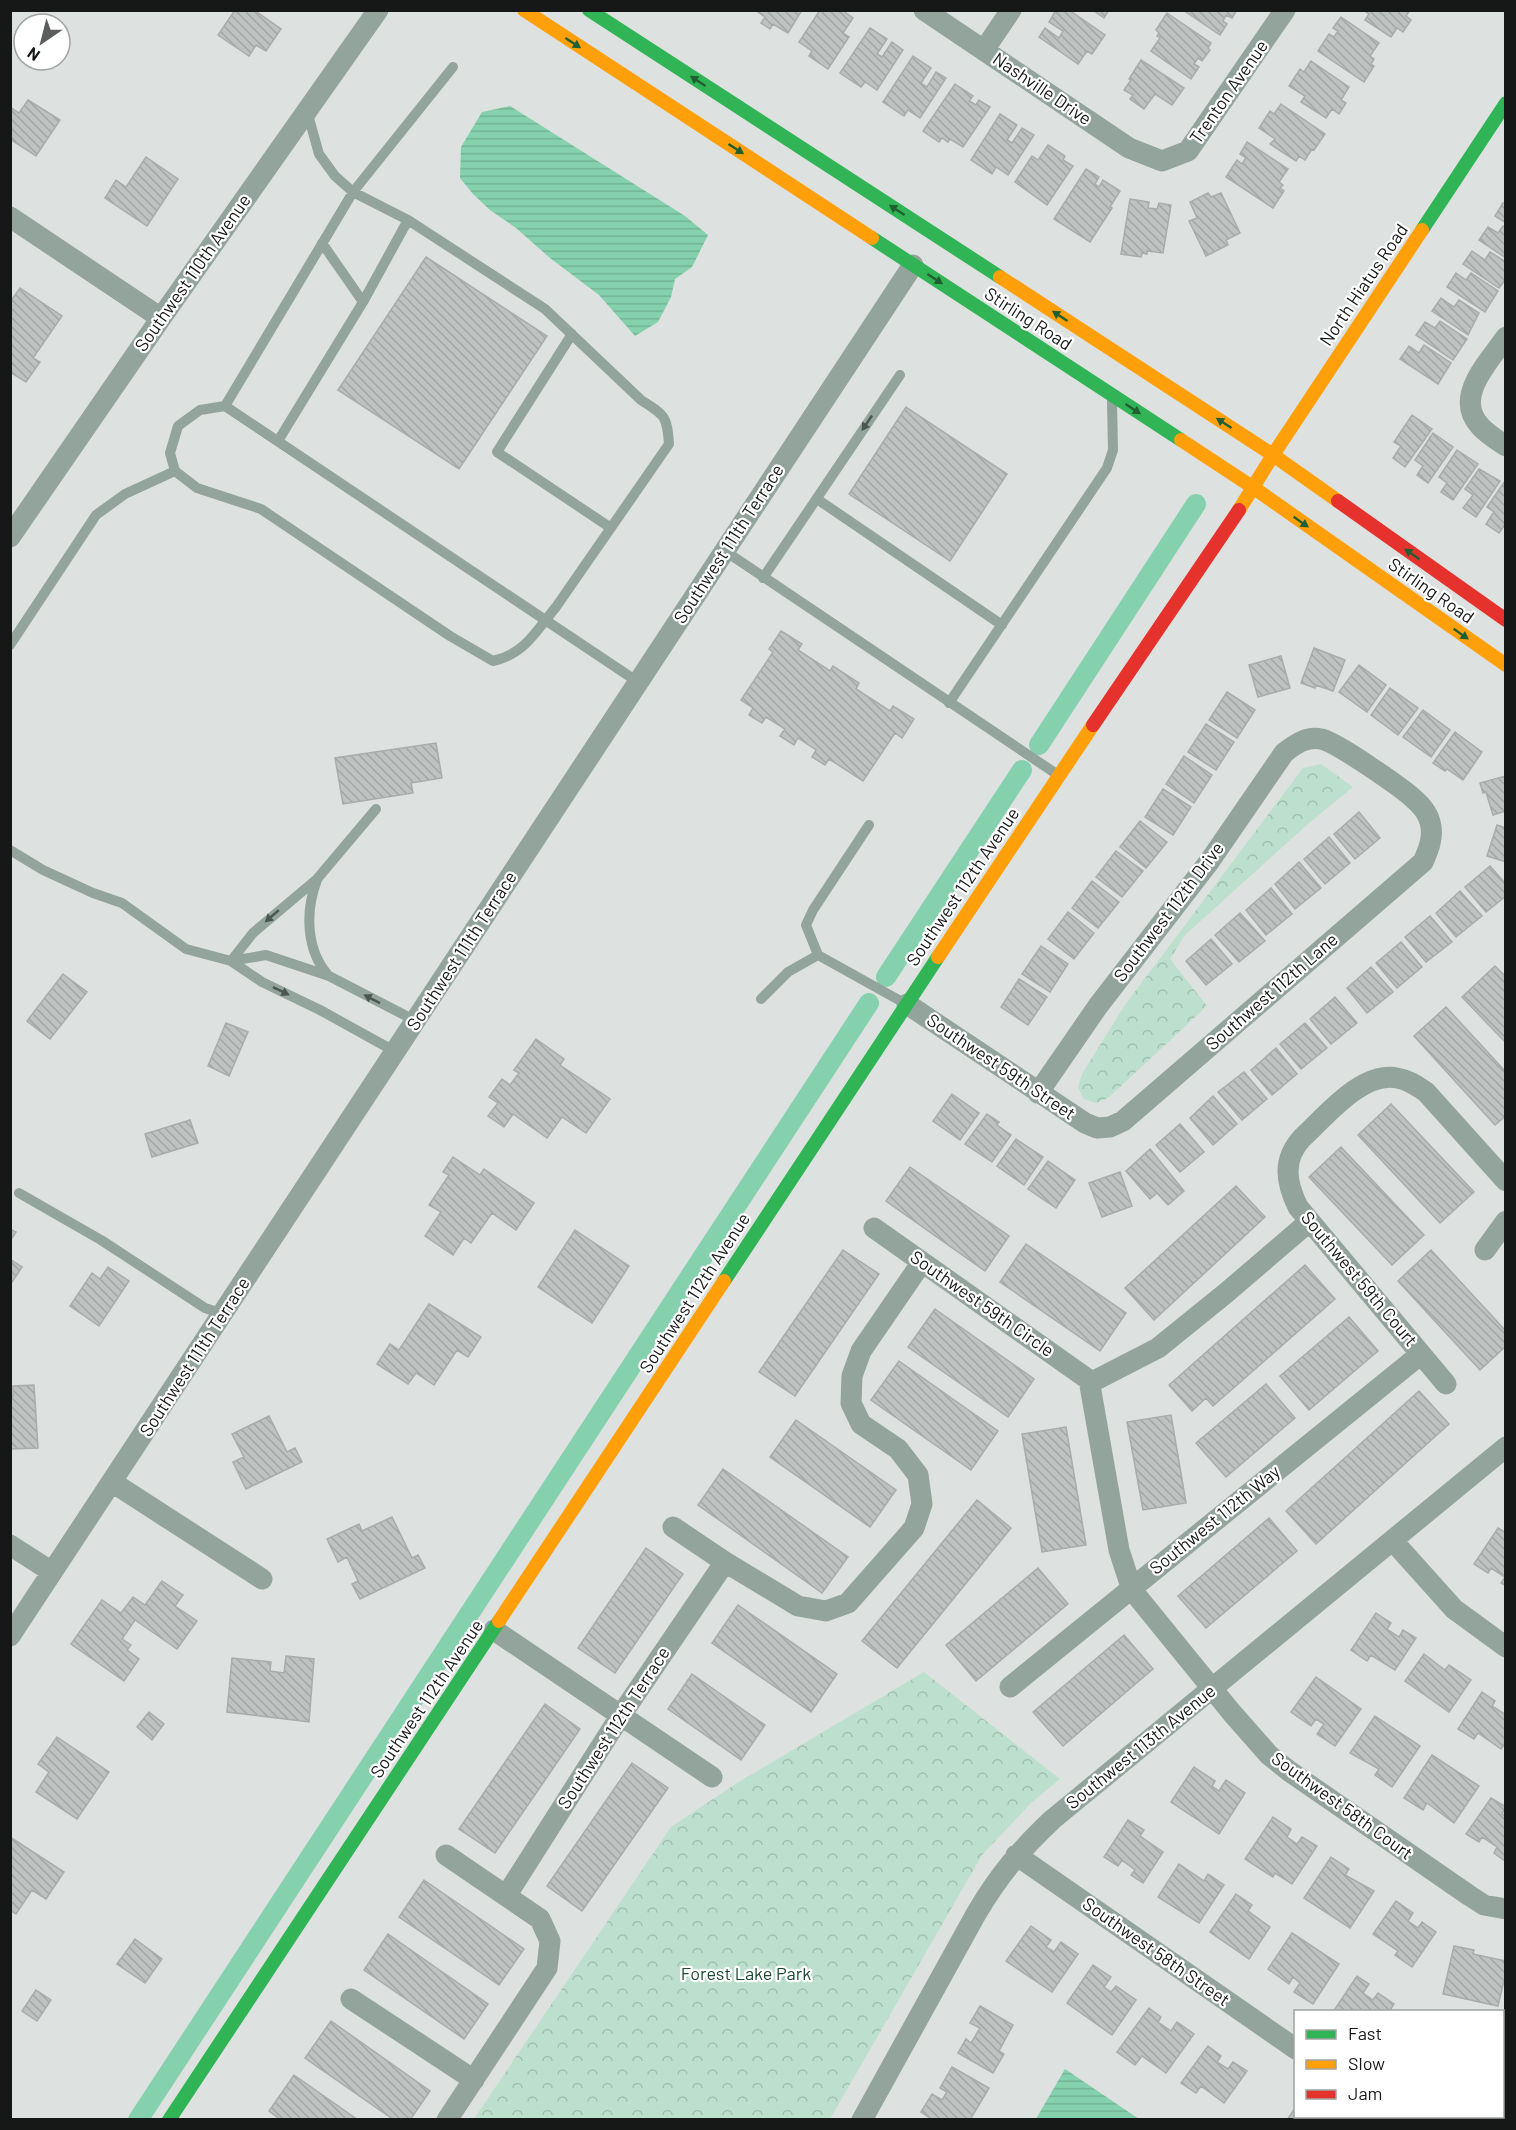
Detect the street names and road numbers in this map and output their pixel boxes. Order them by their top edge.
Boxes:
street label: Trenton Avenue [1184,35,1272,148]
street label: Nashville Drive [989,47,1096,129]
street label: Southwest 110th Avenue [130,190,255,355]
street label: North Hiatus Road [1314,219,1412,350]
street label: Stirling Road [981,282,1076,355]
street label: Southwest 111th Terrace [668,460,788,627]
street label: Stirling Road [1384,553,1479,628]
street label: Southwest 112th Avenue [901,803,1023,970]
street label: Southwest 112th Drive [1108,837,1228,986]
street label: Southwest 111th Terrace [401,867,521,1034]
street label: Southwest 112th Lane [1201,928,1342,1055]
street label: Southwest 59th Street [923,1008,1080,1124]
street label: Southwest 59th Court [1297,1206,1423,1350]
street label: Southwest 112th Avenue [634,1208,754,1377]
street label: Southwest 59th Circle [906,1245,1059,1361]
street label: Southwest 111th Terrace [134,1273,254,1440]
street label: Southwest 112th Way [1145,1460,1284,1579]
street label: Southwest 112th Avenue [365,1615,487,1782]
street label: Southwest 112th Terrace [553,1642,674,1813]
street label: Southwest 113th Avenue [1061,1679,1220,1813]
street label: Southwest 58th Court [1268,1747,1417,1864]
street label: Southwest 58th Street [1079,1892,1234,2010]

